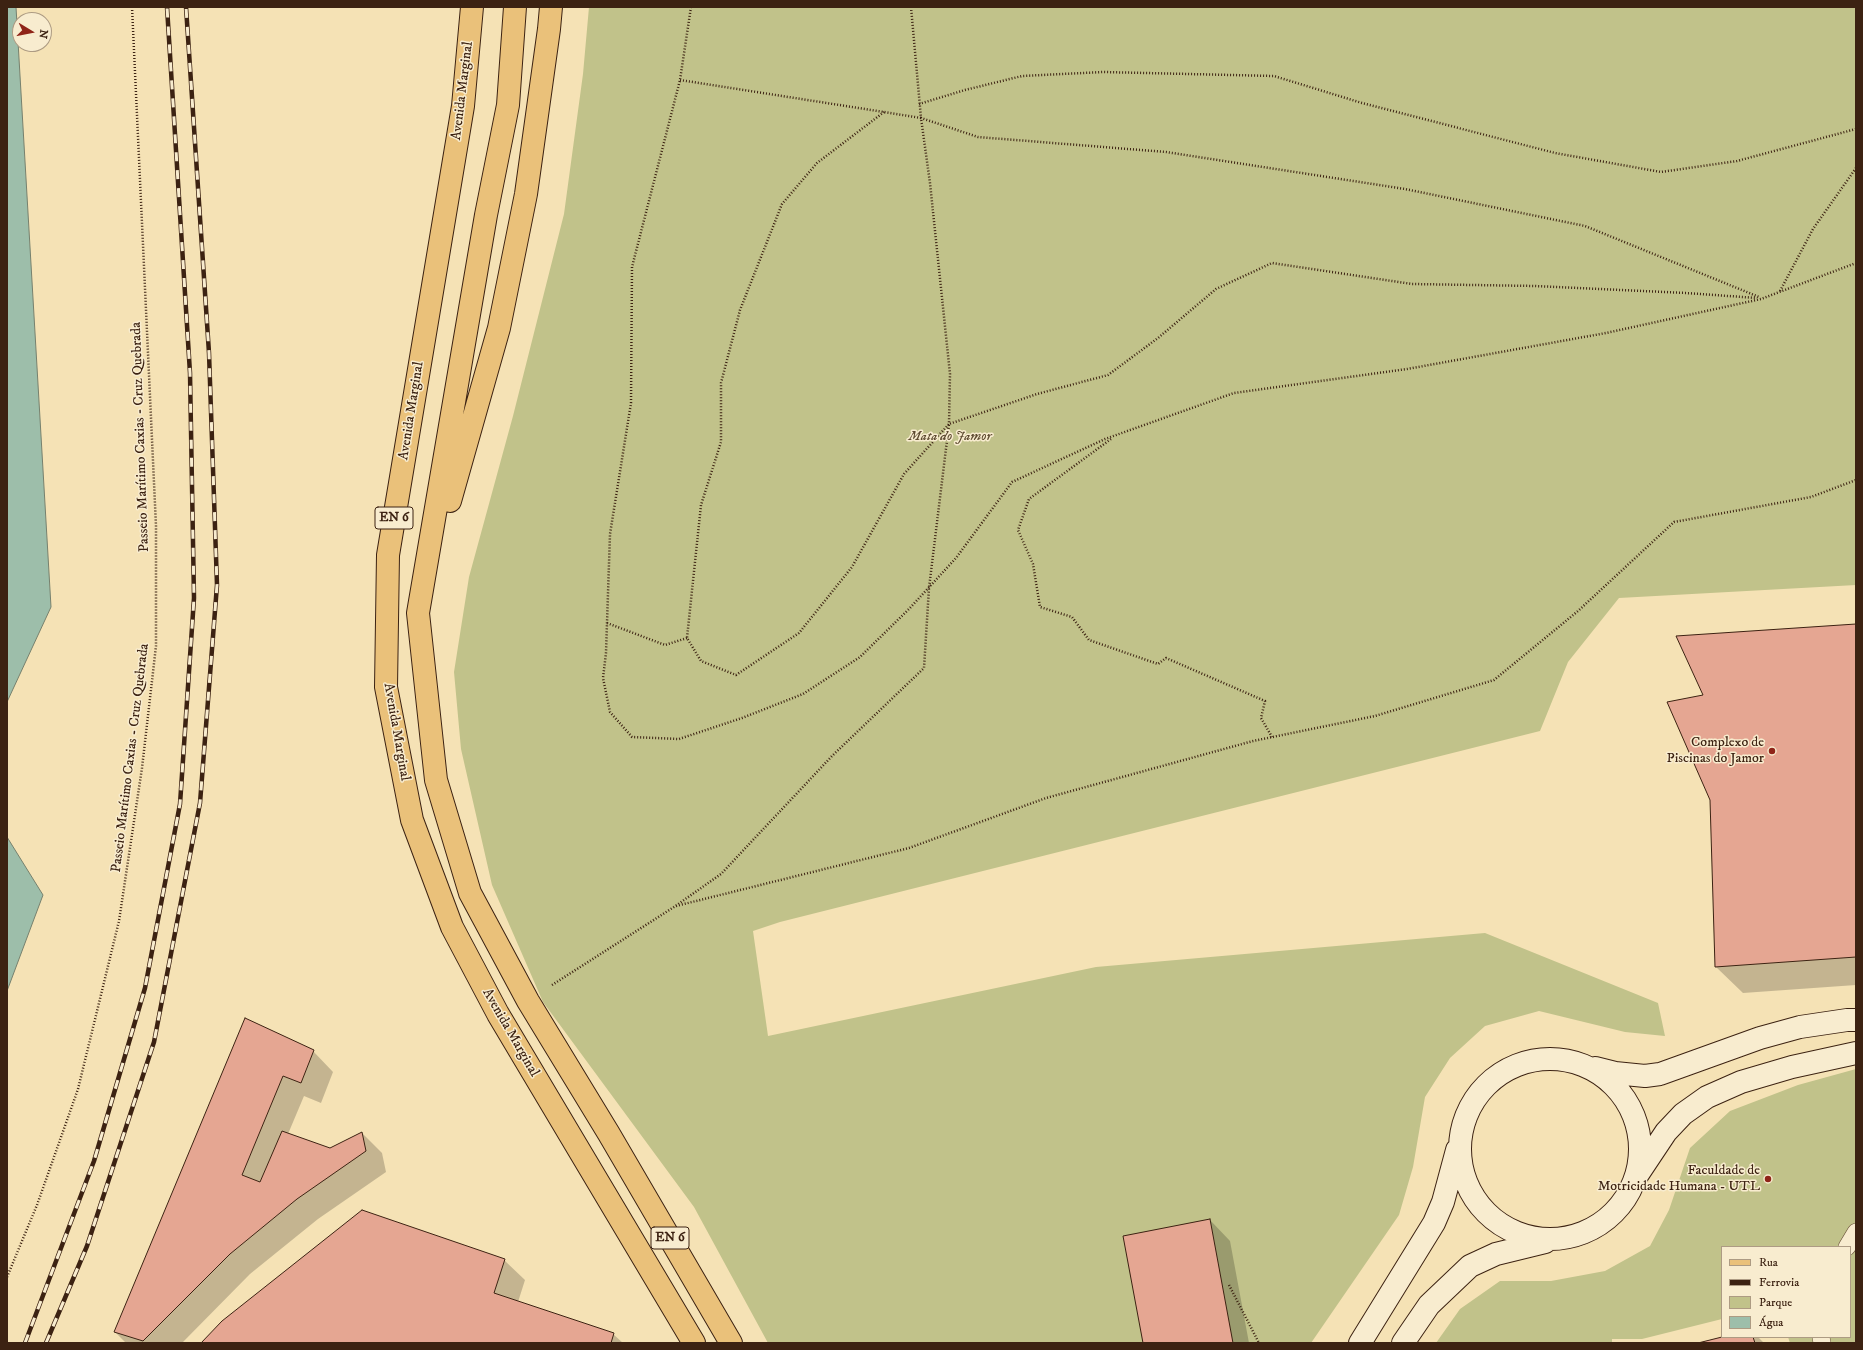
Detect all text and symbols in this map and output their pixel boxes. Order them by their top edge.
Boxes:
north arrow [12,12,52,52]
text: N [35,28,51,40]
street label: Avenida Marginal [449,41,477,141]
street label: Passeio Marítimo Caxias - Cruz Quebrada [129,322,153,552]
street label: Avenida Marginal [396,361,428,461]
park label: Mata do Jamor [909,429,991,445]
road number: EN 6 [375,507,413,529]
street label: Passeio Marítimo Caxias - Cruz Quebrada [109,643,153,873]
street label: Avenida Marginal [379,682,413,782]
place label: Complexo de Piscinas do Jamor [1667,735,1764,768]
marker: Complexo de Piscinas do Jamor [1767,746,1777,756]
street label: Avenida Marginal [478,986,542,1080]
place label: Faculdade de Motricidade Humana - UTL [1598,1163,1760,1196]
marker: Faculdade de Motricidade Humana - UTL [1763,1174,1773,1184]
road number: EN 6 [651,1227,689,1249]
legend [1721,1246,1851,1338]
text: Rua [1759,1255,1778,1270]
text: Ferrovia [1759,1275,1799,1290]
text: Parque [1759,1295,1792,1310]
text: Água [1759,1315,1783,1330]

